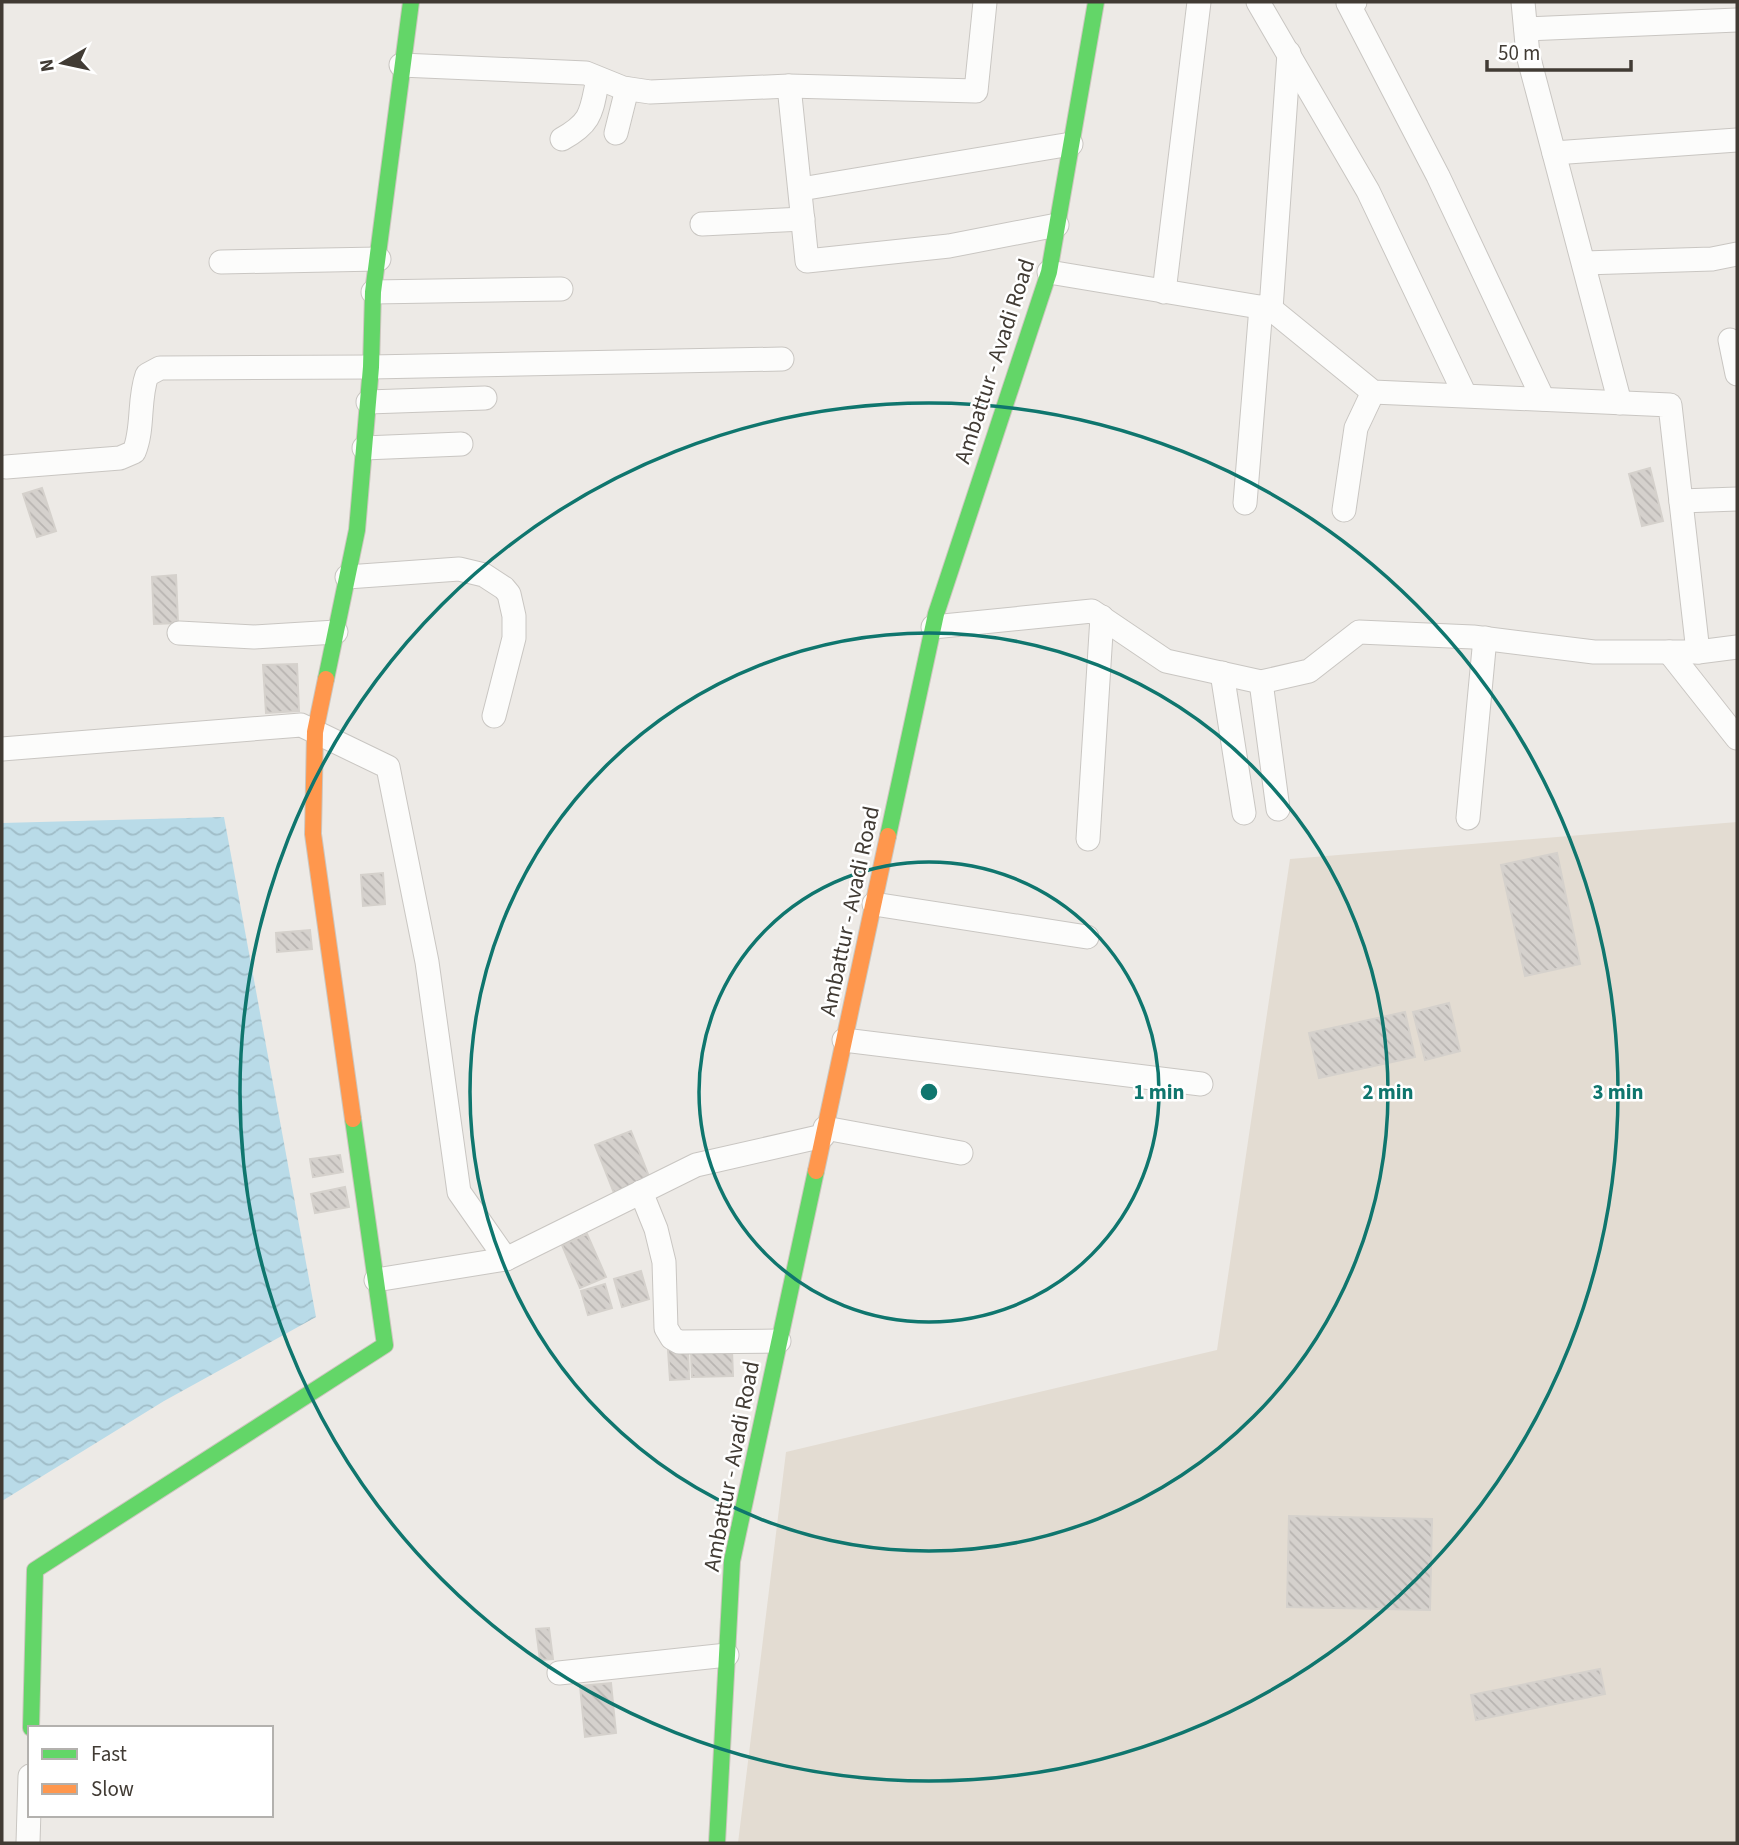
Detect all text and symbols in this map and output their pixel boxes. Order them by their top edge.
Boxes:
north arrow [28,28,98,98]
scale bar [1487,28,1630,72]
text: 50 m [1498,38,1540,68]
text: N [33,57,62,74]
street label: Ambattur - Avadi Road [946,254,1043,468]
street label: Ambattur - Avadi Road [811,803,888,1019]
text: 1 min [1133,1077,1185,1107]
text: 2 min [1362,1077,1414,1107]
text: 3 min [1592,1077,1644,1107]
centre of rings [917,1080,941,1104]
street label: Ambattur - Avadi Road [695,1358,768,1574]
legend [28,1726,273,1817]
text: Fast [91,1739,127,1769]
text: Slow [91,1774,134,1804]

